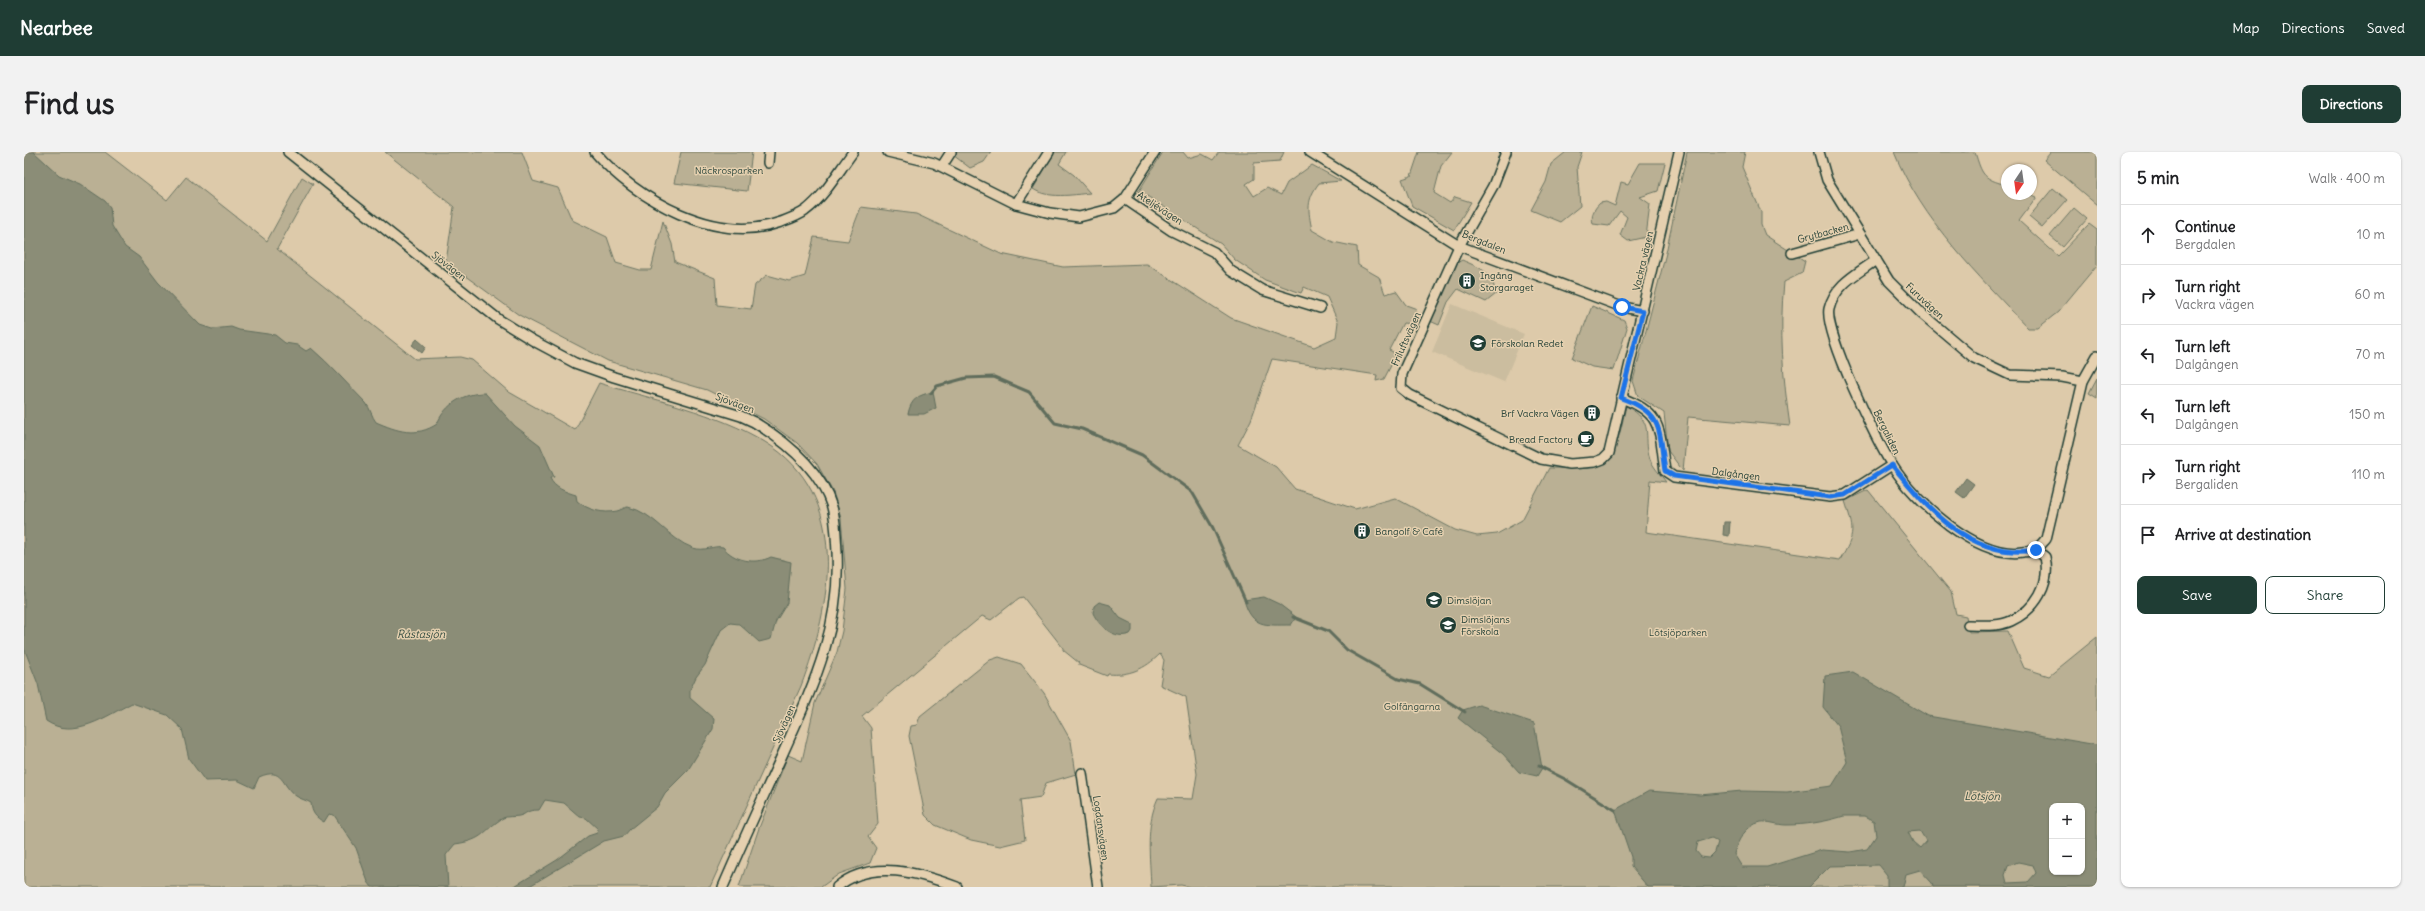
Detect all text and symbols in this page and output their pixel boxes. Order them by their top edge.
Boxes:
text: Nearbee [20,16,93,40]
text: Map [2232,19,2259,37]
text: Directions [2281,19,2345,37]
text: Saved [2367,19,2405,37]
button: Directions [2302,85,2401,123]
text: Find us [24,86,115,122]
park label: Näckrosparken [695,164,763,177]
north arrow [2001,164,2037,200]
text: 5 min [2137,167,2179,189]
text: Walk · 400 m [2308,170,2385,187]
street label: Ateljévägen [1135,188,1186,228]
text: Continue [2175,217,2236,236]
street label: Grytbacken [1796,220,1850,246]
icon: ahead [2137,224,2159,246]
text: 10 m [2357,226,2385,243]
street label: Bergdalen [1460,227,1508,257]
street label: Vackra vägen [1630,230,1656,292]
text: Bergdalen [2175,236,2235,253]
street label: Sjövägen [429,248,469,284]
place label: Ingång Storgaraget [1480,269,1534,294]
building icon: Ingång Storgaraget [1457,271,1477,291]
text: Turn right [2175,277,2240,296]
street label: Furuvägen [1903,280,1947,322]
icon: right [2137,284,2159,306]
text: 60 m [2354,286,2385,303]
text: Vackra vägen [2175,296,2254,313]
route start [1613,298,1631,316]
street label: Friluftsvägen [1388,310,1424,368]
school or university icon: Förskolan Redet [1468,333,1488,353]
place label: Förskolan Redet [1491,337,1564,350]
text: Turn left [2175,337,2230,356]
icon: left [2137,344,2159,366]
text: 70 m [2356,346,2385,363]
text: Dalgången [2175,356,2239,373]
street label: Sjövägen [714,390,757,416]
text: Turn left [2175,397,2230,416]
building icon: Brf Vackra Vägen [1582,403,1602,423]
icon: left [2137,404,2159,426]
text: 150 m [2349,406,2385,423]
place label: Brf Vackra Vägen [1501,407,1579,420]
street label: Bergaliden [1870,407,1904,457]
text: Dalgången [2175,416,2239,433]
cafe icon: Bread Factory [1576,429,1596,449]
place label: Bread Factory [1509,433,1573,446]
text: Turn right [2175,457,2240,476]
icon: right [2137,464,2159,486]
street label: Dalgången [1711,465,1761,483]
text: 110 m [2352,466,2385,483]
text: Bergaliden [2175,476,2238,493]
building icon: Bangolf & Café [1352,521,1372,541]
icon: arrive [2137,524,2159,546]
place label: Bangolf & Café [1375,525,1443,538]
text: Arrive at destination [2175,525,2311,544]
route end [2027,541,2045,559]
button: Save [2137,576,2257,614]
button: Share [2265,576,2385,614]
school or university icon: Dimslöjan [1424,590,1444,610]
place label: Dimslöjan [1447,594,1491,607]
place label: Dimslöjans Förskola [1461,613,1510,638]
school or university icon: Dimslöjans Förskola [1438,615,1458,635]
park label: Lötsjöparken [1649,626,1707,639]
water label: Råstasjön [397,627,446,641]
park label: Golfängarna [1384,700,1441,713]
street label: Sjövägen [770,703,798,745]
water label: Lötsjön [1964,789,2000,803]
street label: Logdansvägen [1090,795,1112,862]
map controls [2049,803,2085,875]
button: + [2049,803,2085,839]
button: − [2049,839,2085,875]

